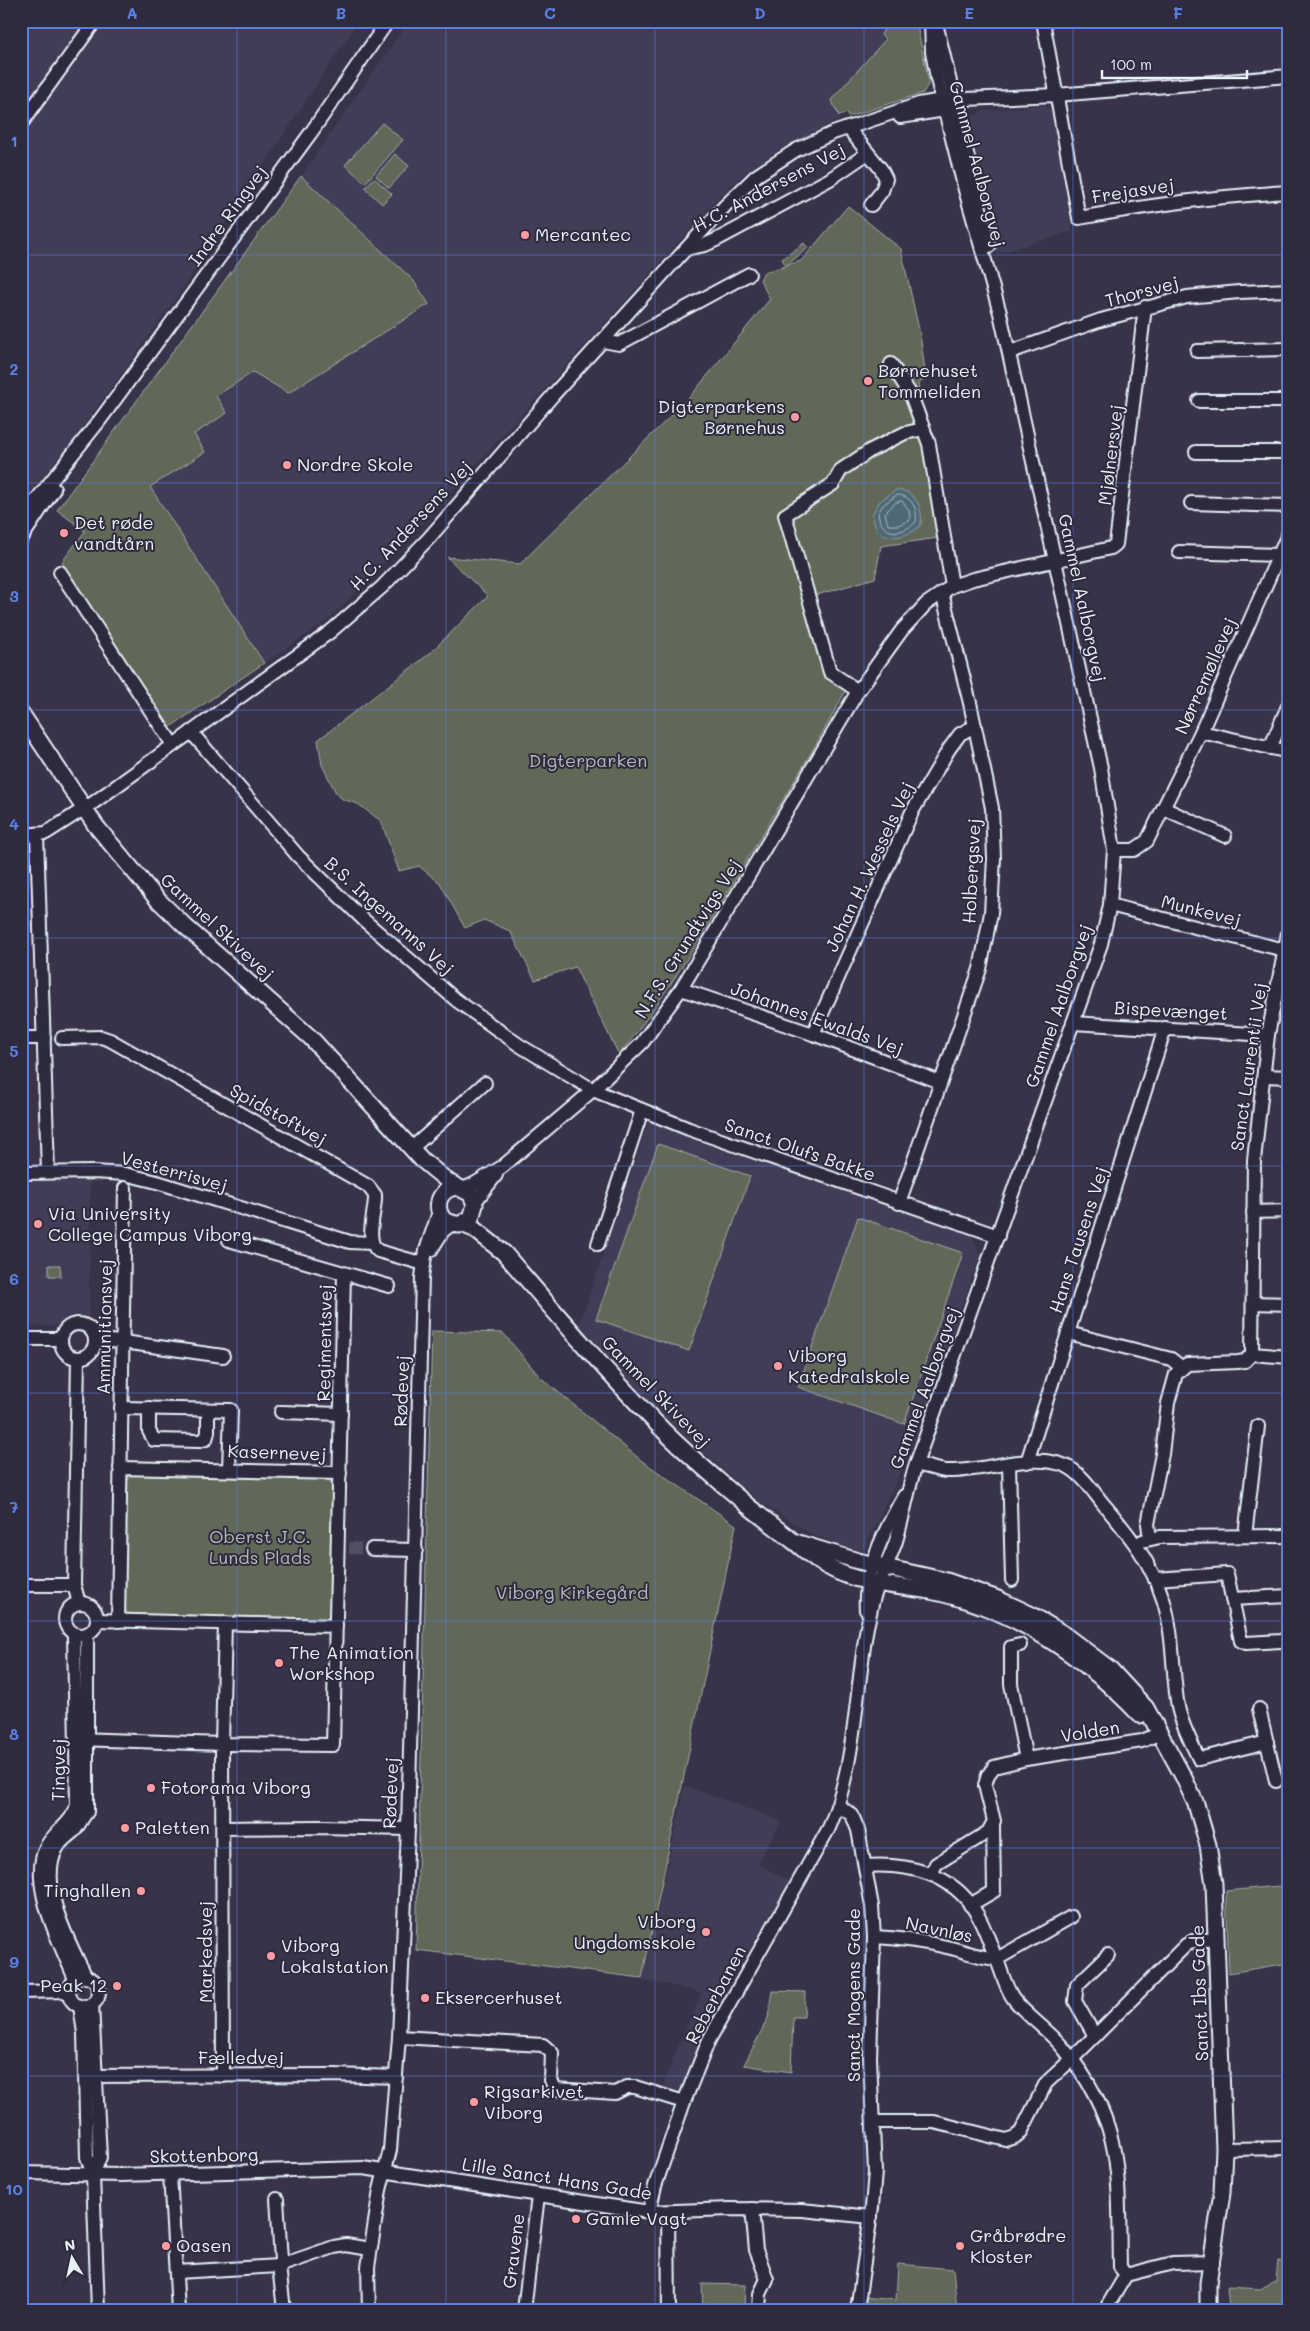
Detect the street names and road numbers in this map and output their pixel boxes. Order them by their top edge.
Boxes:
street label: Gammel Aalborgvej [944,78,1012,250]
street label: H.C. Andersens Vej [688,137,849,237]
street label: Indre Ringvej [182,160,272,271]
street label: Frejasvej [1090,172,1176,208]
street label: Thorsvej [1102,270,1181,312]
street label: Mjølnersvej [1092,403,1128,507]
street label: H.C. Andersens Vej [344,455,477,595]
street label: Gammel Aalborgvej [1053,512,1113,684]
street label: Nørremøllevej [1169,613,1242,738]
street label: Johan H. Wessels Vej [819,778,919,955]
street label: Holbergsvej [956,818,986,924]
street label: B.S. Ingemanns Vej [320,851,459,980]
street label: N.F.S. Grundtvigs Vej [628,854,746,1023]
street label: Gammel Skivevej [156,867,280,985]
street label: Munkevej [1159,889,1244,932]
street label: Gammel Aalborgvej [1019,921,1097,1091]
street label: Johannes Ewalds Vej [728,976,907,1060]
street label: Sanct Laurentii Vej [1224,981,1272,1153]
street label: Bispevænget [1114,995,1229,1025]
street label: Spidstoftvej [226,1078,331,1151]
street label: Sanct Olufs Bakke [722,1112,879,1186]
street label: Vesterrisvej [118,1145,230,1197]
street label: Hans Tausens Vej [1043,1163,1113,1316]
street label: Ammunitionsvej [91,1259,117,1395]
street label: Regimentsvej [311,1284,337,1402]
street label: Gammel Aalborgvej [884,1303,965,1472]
street label: Gammel Skivevej [597,1330,716,1453]
street label: Rødevej [388,1355,414,1427]
street label: Kasernevej [227,1438,327,1466]
street label: Volden [1059,1715,1121,1748]
street label: Tingvej [45,1738,71,1802]
street label: Rødevej [377,1757,403,1829]
street label: Markedsvej [193,1901,217,2003]
street label: Sanct Mogens Gade [841,1908,865,2082]
street label: Navnløs [903,1910,975,1948]
street label: Sanct Ibs Gade [1185,1924,1213,2062]
street label: Reberbanen [679,1941,751,2048]
street label: Fælledvej [198,2045,284,2069]
street label: Skottenborg [149,2142,259,2168]
street label: Lille Sanct Hans Gade [460,2151,654,2205]
street label: Gravene [497,2212,530,2290]

